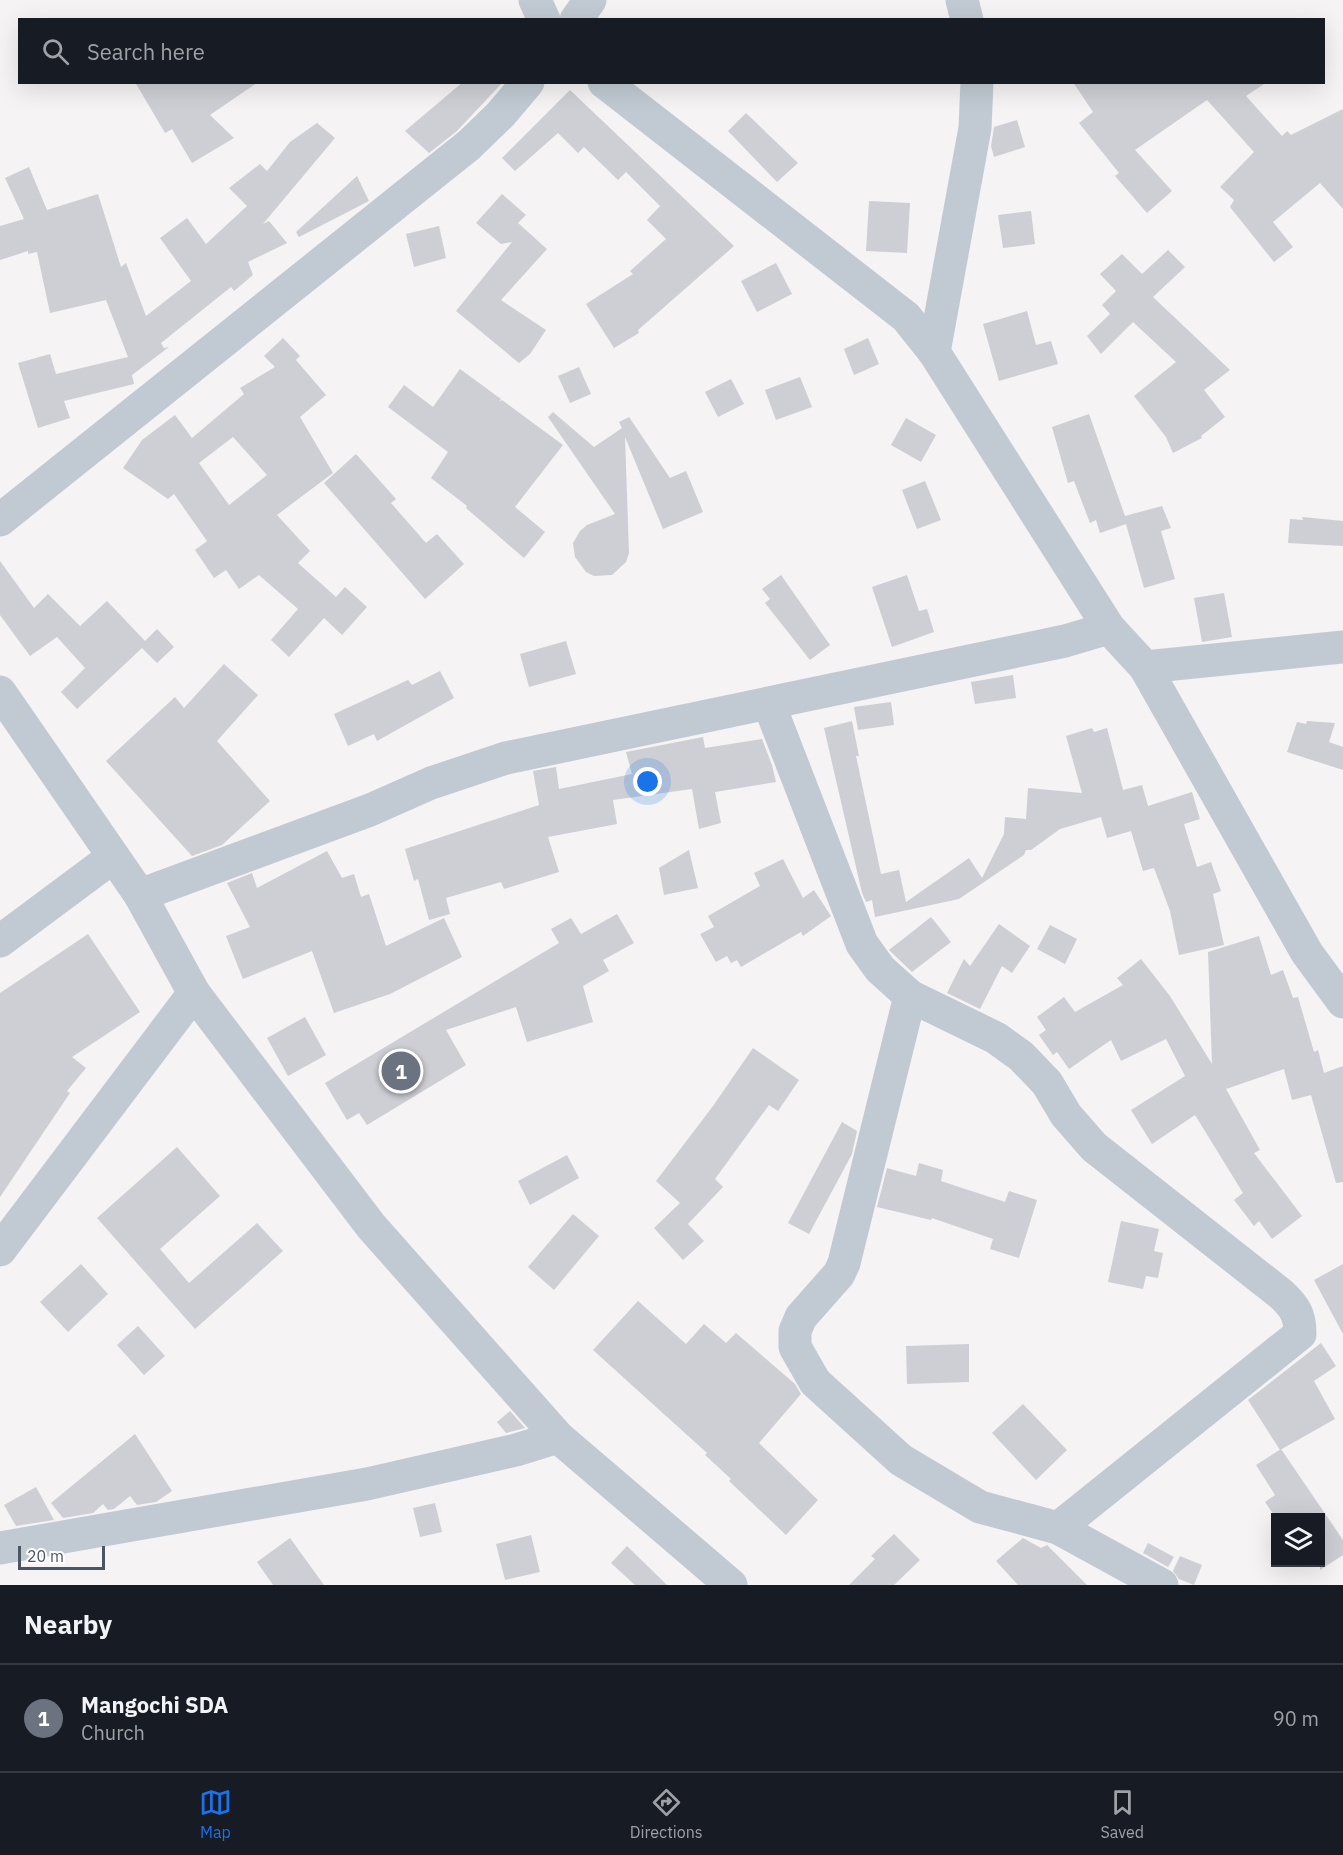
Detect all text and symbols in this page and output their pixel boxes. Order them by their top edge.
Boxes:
search box [18,18,1325,84]
icon: search [39,35,72,68]
text: Search here [87,37,205,66]
your location [633,767,662,796]
pin: 1 [382,1048,420,1094]
map controls [1271,1513,1325,1567]
button: layers [1271,1513,1325,1567]
scale bar [18,1543,105,1570]
text: 20 m [27,1546,64,1566]
text: Nearby [24,1607,112,1641]
text: Mangochi SDA [81,1690,228,1719]
text: 1 [38,1705,50,1732]
text: 90 m [1273,1705,1319,1732]
text: Church [81,1719,145,1746]
tab: Map [199,1786,232,1842]
tab: Directions [630,1786,703,1842]
tab: Saved [1101,1786,1144,1842]

